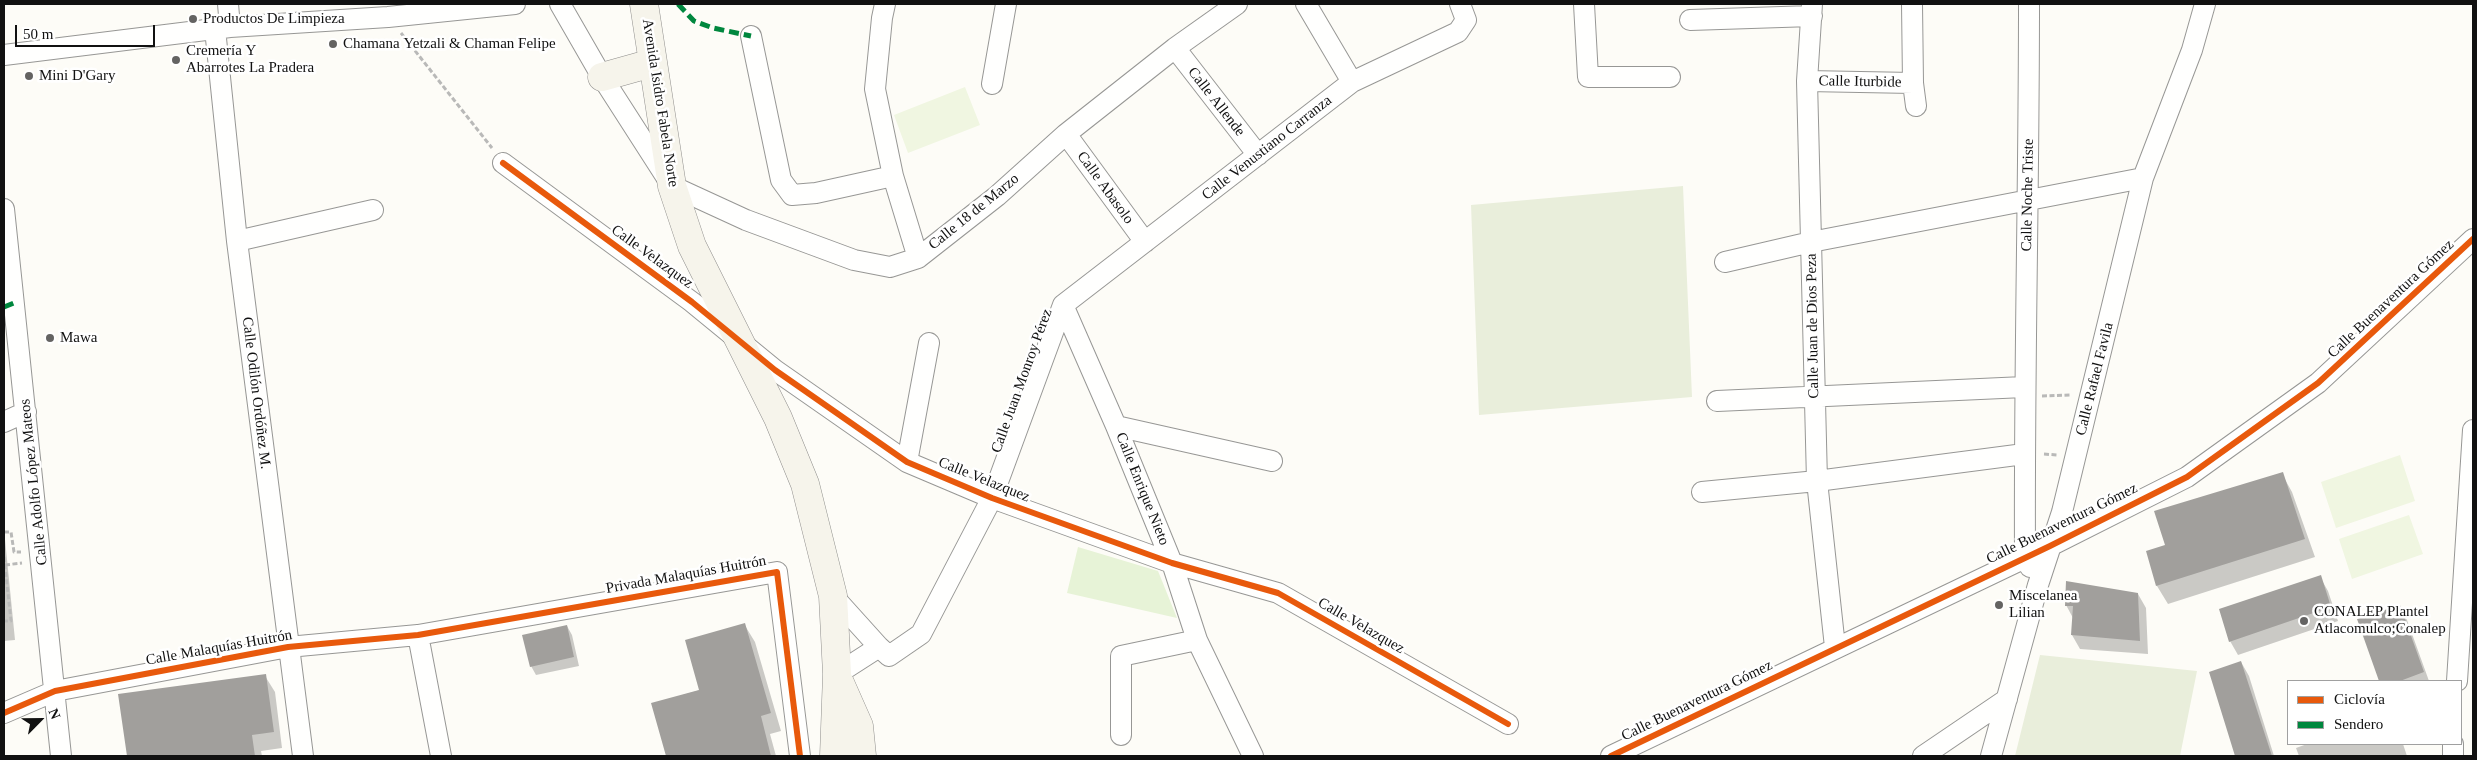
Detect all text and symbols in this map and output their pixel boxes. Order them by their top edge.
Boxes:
place label: Productos De Limpieza [203,10,345,28]
marker: Productos De Limpieza [187,13,199,25]
scale bar [18,15,158,47]
street label: Avenida Isidro Fabela Norte [638,18,682,188]
text: 50 m [23,26,53,42]
place label: Chamana Yetzali & Chaman Felipe [343,35,556,53]
marker: Chamana Yetzali & Chaman Felipe [327,38,339,50]
place label: Cremería Y Abarrotes La Pradera [186,42,314,77]
marker: Cremería Y Abarrotes La Pradera [170,54,182,66]
street label: Calle Allende [1183,64,1249,140]
place label: Mini D'Gary [39,67,115,85]
marker: Mini D'Gary [23,70,35,82]
street label: Calle Iturbide [1818,72,1902,92]
street label: Calle Venustiano Carranza [1198,92,1336,204]
street label: Calle Noche Triste [2018,138,2038,252]
street label: Calle Abasolo [1073,148,1137,228]
street label: Calle 18 de Marzo [925,170,1023,254]
street label: Calle Velazquez [607,221,697,293]
street label: Calle Buenaventura Gómez [2324,236,2458,362]
street label: Calle Juan de Dios Peza [1803,253,1823,399]
street label: Calle Juan Monroy Pérez [988,306,1056,456]
street label: Calle Odilón Ordóñez M. [238,316,274,470]
street label: Calle Rafael Favila [2072,321,2118,437]
place label: Mawa [60,329,97,347]
marker: Mawa [44,332,56,344]
street label: Calle Adolfo López Mateos [16,398,52,566]
street label: Calle Enrique Nieto [1111,430,1173,548]
street label: Calle Velazquez [936,453,1032,507]
street label: Calle Buenaventura Gómez [1984,480,2140,568]
street label: Privada Malaquías Huitrón [604,552,768,598]
place label: Miscelanea Lilian [2009,587,2077,622]
street label: Calle Velazquez [1314,594,1408,658]
marker: Miscelanea Lilian [1993,599,2005,611]
place label: CONALEP Plantel Atlacomulco;Conalep [2314,603,2446,638]
marker: CONALEP Plantel Atlacomulco;Conalep [2298,615,2310,627]
street label: Calle Malaquías Huitrón [144,626,294,670]
street label: Calle Buenaventura Gómez [1619,657,1775,745]
legend [2287,680,2462,745]
text: Ciclovía [2334,691,2385,707]
north arrow [15,695,65,745]
text: N [45,706,63,722]
text: Sendero [2334,716,2383,732]

